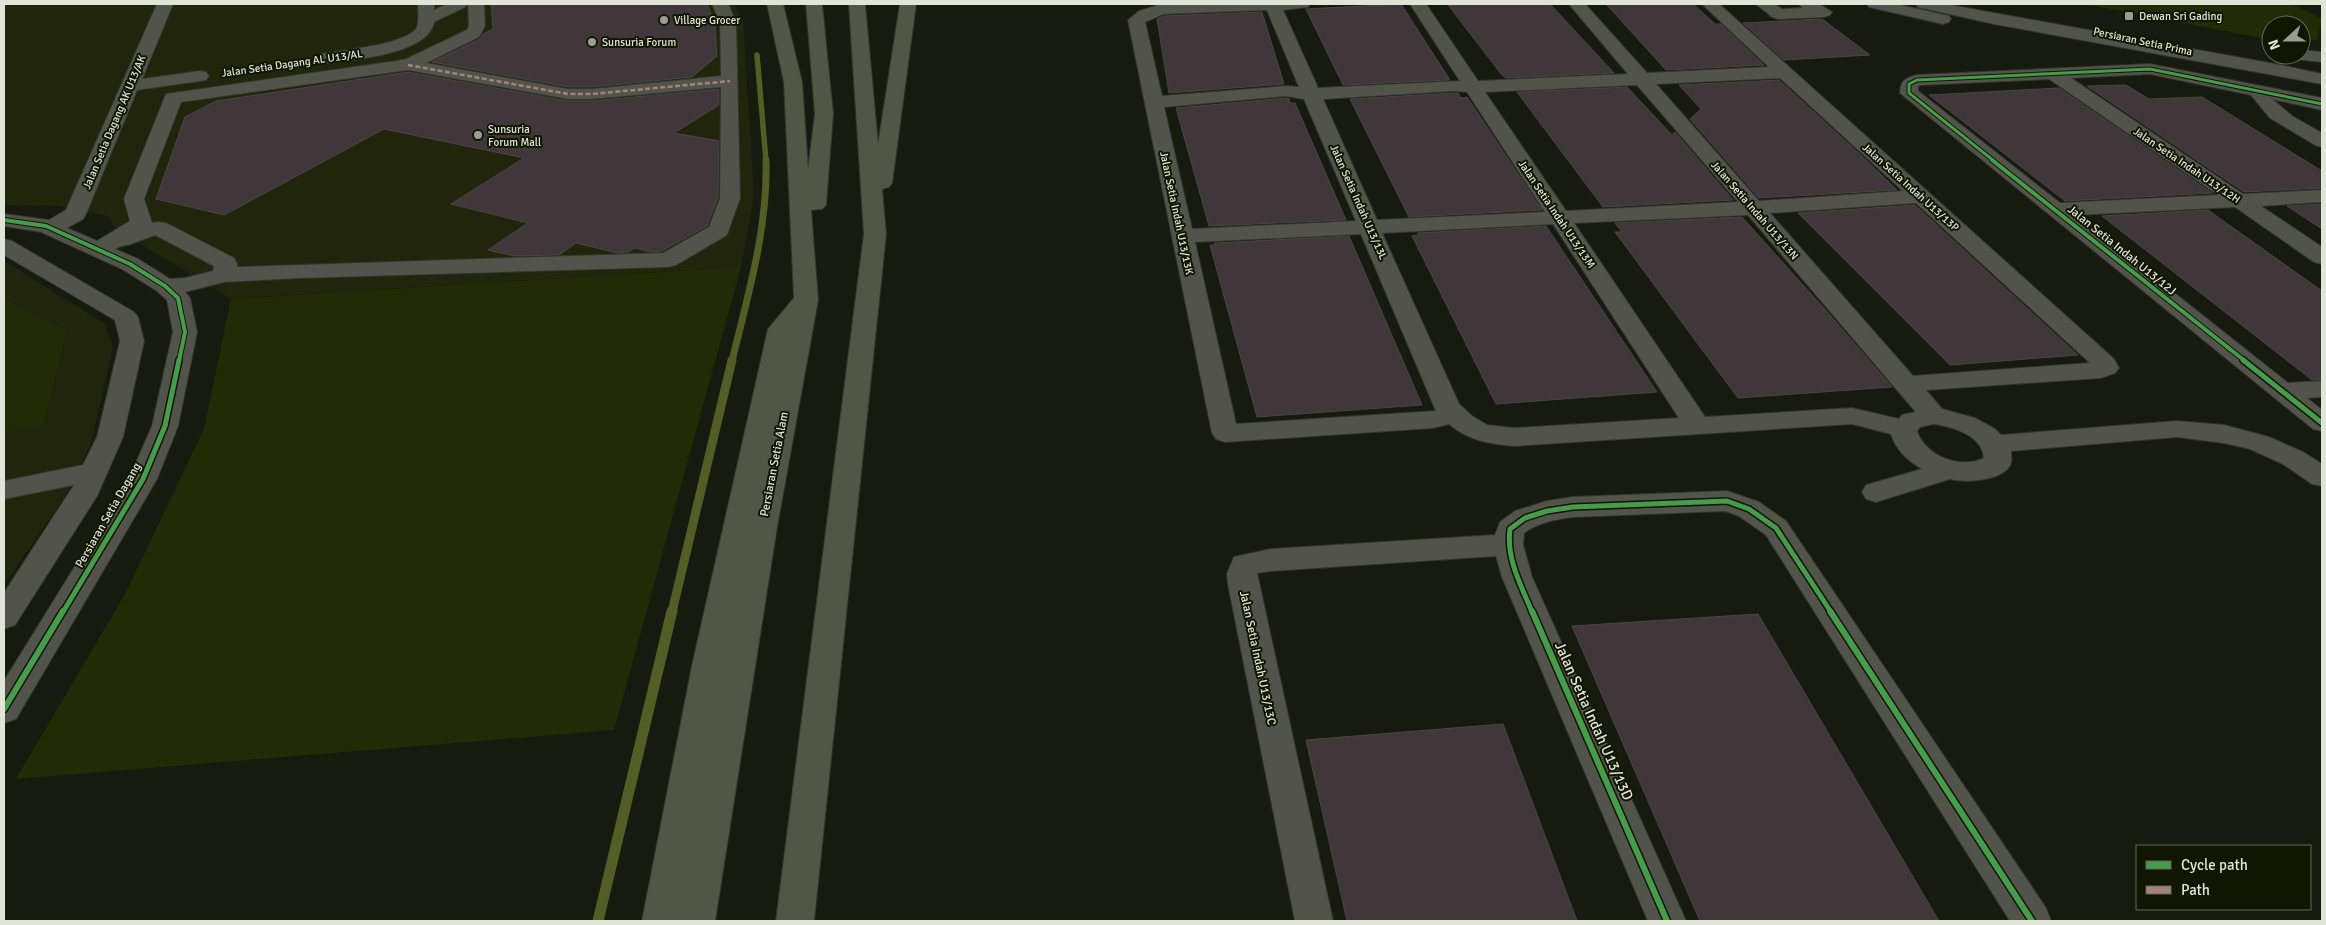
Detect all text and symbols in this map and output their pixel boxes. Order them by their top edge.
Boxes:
marker: Dewan Sri Gading [2123,10,2135,22]
place label: Dewan Sri Gading [2139,10,2222,23]
marker: Village Grocer [658,14,670,26]
place label: Village Grocer [674,14,740,27]
north arrow [2261,15,2311,65]
street label: Persiaran Setia Prima [2092,25,2194,58]
marker: Sunsuria Forum [586,36,598,48]
place label: Sunsuria Forum [602,36,676,49]
text: N [2265,37,2284,52]
street label: Jalan Setia Dagang AL U13/AL [221,47,364,80]
street label: Jalan Setia Dagang AK U13/AK [80,53,149,191]
place label: Sunsuria Forum Mall [488,123,541,149]
street label: Jalan Setia Indah U13/12H [2131,125,2243,206]
marker: Sunsuria Forum Mall [472,129,484,141]
street label: Jalan Setia Indah U13/13P [1860,141,1961,234]
street label: Jalan Setia Indah U13/13L [1327,143,1390,262]
street label: Jalan Setia Indah U13/13K [1157,150,1196,276]
street label: Jalan Setia Indah U13/13M [1515,158,1598,271]
street label: Jalan Setia Indah U13/13N [1708,158,1801,262]
street label: Jalan Setia Indah U13/12J [2065,202,2179,299]
street label: Persiaran Setia Alam [757,410,792,518]
street label: Persiaran Setia Dagang [72,460,145,571]
street label: Jalan Setia Indah U13/13C [1236,590,1279,727]
street label: Jalan Setia Indah U13/13D [1551,639,1637,803]
legend [2136,845,2311,910]
text: Cycle path [2181,856,2248,874]
text: Path [2181,881,2210,899]

